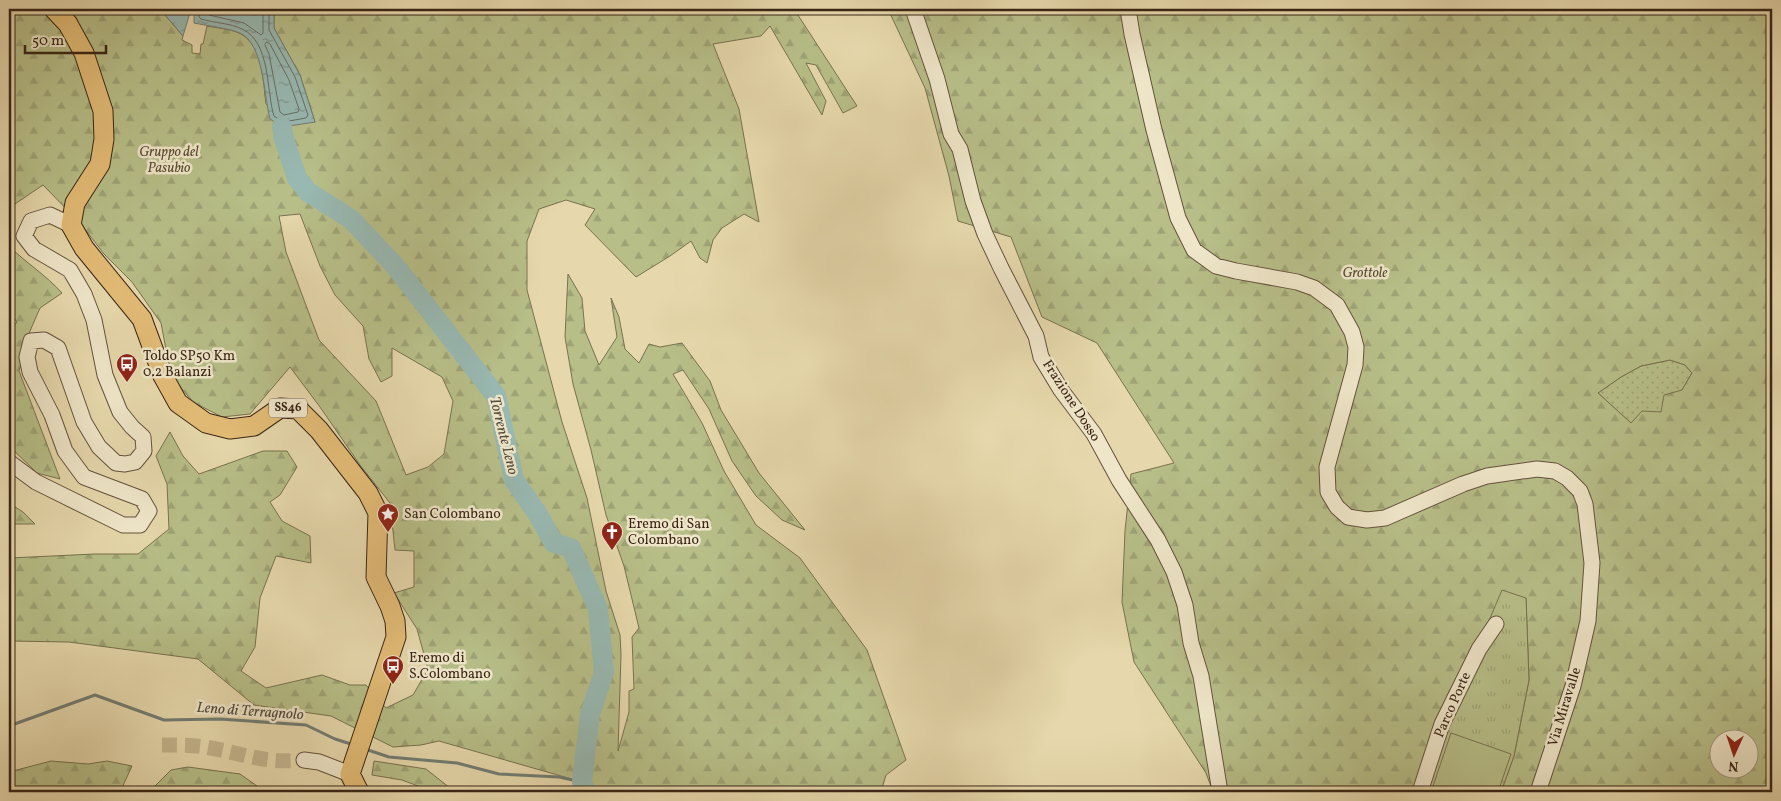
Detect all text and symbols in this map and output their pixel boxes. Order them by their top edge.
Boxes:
scale bar [25,22,106,54]
text: 50 m [32,31,64,52]
park label: Gruppo del Pasubio [139,143,199,178]
park label: Grottole [1343,264,1387,283]
place label: Toldo SP50 Km 0.2 Balanzi [143,347,235,382]
bus stop icon: Toldo SP50 Km 0.2 Balanzi [115,352,139,383]
street label: Frazione Dosso [1037,356,1105,446]
water label: Torrente Leno [483,395,523,477]
road number: SS46 [269,398,307,418]
place icon: San Colombano [376,502,400,533]
place label: San Colombano [404,505,501,524]
place label: Eremo di San Colombano [628,515,710,550]
church icon: Eremo di San Colombano [600,520,624,551]
place label: Eremo di S.Colombano [409,649,491,684]
bus stop icon: Eremo di S.Colombano [381,654,405,685]
street label: Via Miravalle [1544,665,1586,749]
street label: Parco Porte [1430,669,1476,741]
water label: Leno di Terragnolo [196,698,304,726]
north arrow [1708,728,1758,778]
text: N [1728,756,1739,775]

